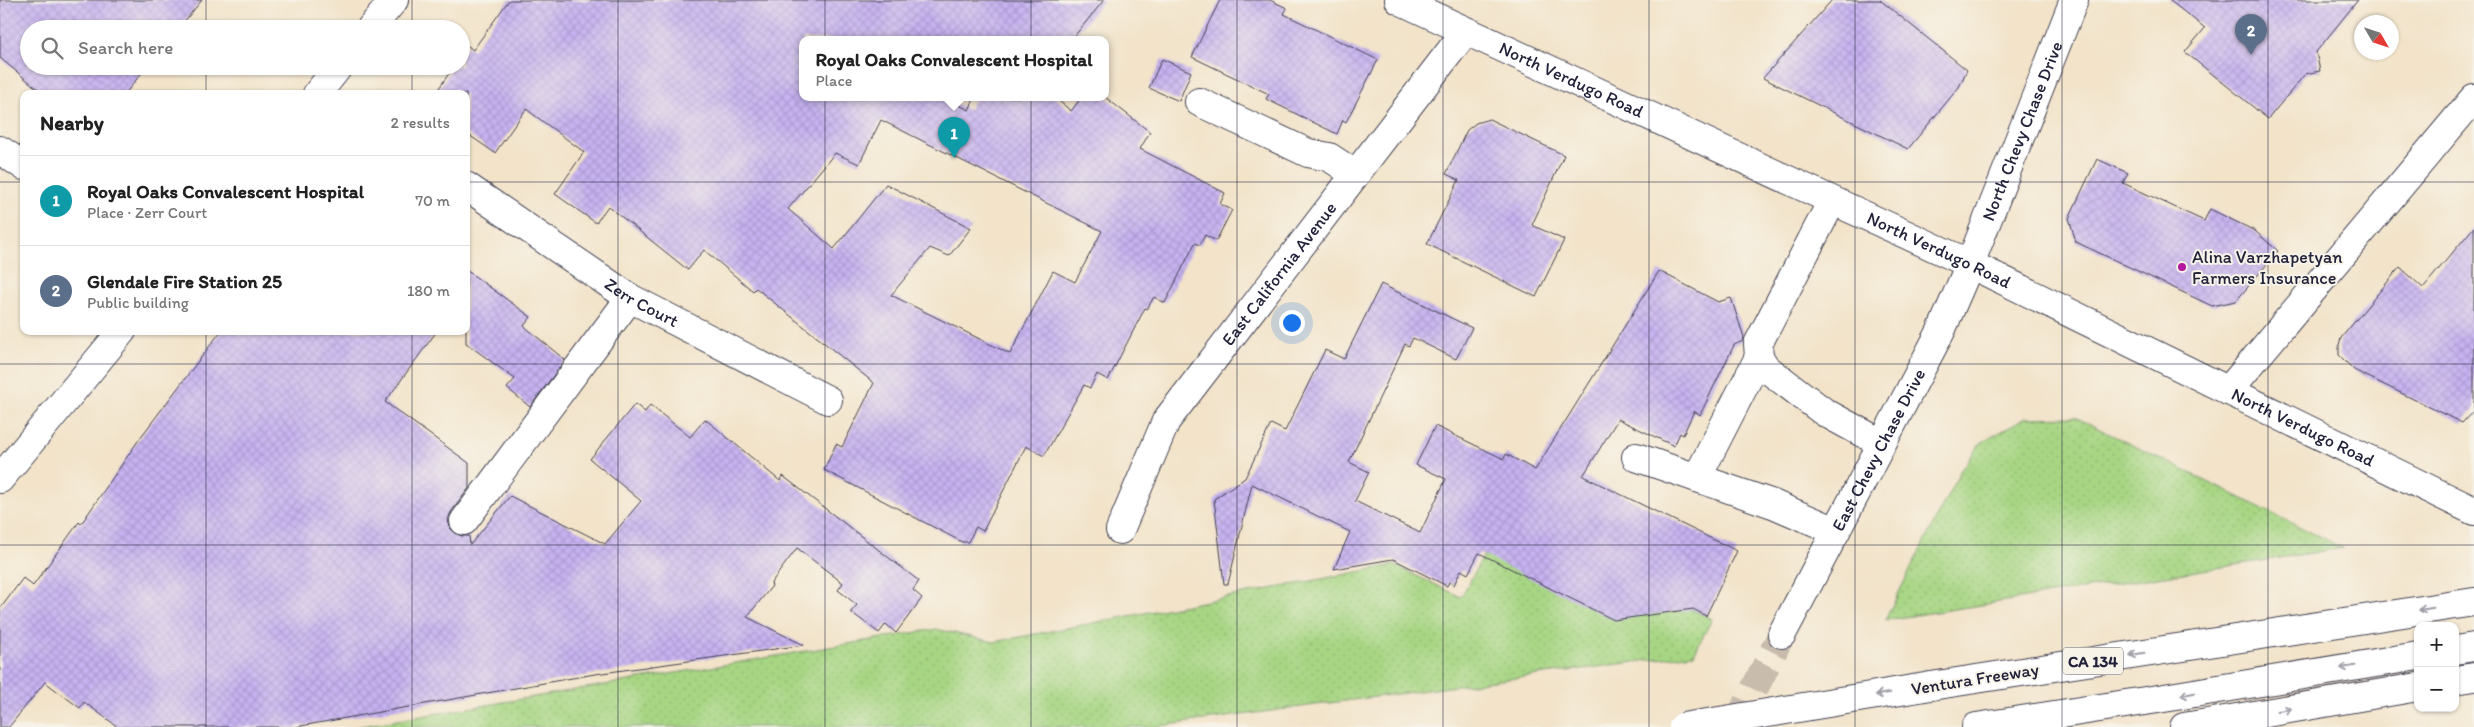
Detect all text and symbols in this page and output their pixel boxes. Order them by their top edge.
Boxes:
pin: 2 [2235,14,2267,55]
north arrow [2354,15,2399,60]
search box [20,20,470,75]
icon: search [38,34,66,62]
text: Search here [78,36,173,59]
popup [799,36,1109,101]
street label: North Verdugo Road [1496,37,1647,123]
street label: North Chevy Chase Drive [1977,38,2068,224]
text: Royal Oaks Convalescent Hospital [815,48,1093,71]
text: Place [815,71,852,90]
text: Nearby [40,110,104,135]
text: 2 results [390,113,450,132]
pin: 1 [938,117,970,158]
text: Royal Oaks Convalescent Hospital [87,180,364,203]
text: 1 [52,191,60,210]
text: 70 m [415,191,450,210]
street label: East California Avenue [1217,198,1341,350]
text: Place · Zerr Court [87,203,207,222]
street label: North Verdugo Road [1863,207,2015,293]
place label: Alina Varzhapetyan Farmers Insurance [2192,246,2343,289]
marker: Alina Varzhapetyan Farmers Insurance [2176,261,2188,273]
text: Glendale Fire Station 25 [87,270,282,293]
street label: Zerr Court [600,273,683,332]
text: 2 [52,281,60,300]
text: 180 m [407,281,450,300]
text: Public building [87,293,189,312]
your location [1279,310,1305,336]
street label: East Chevy Chase Drive [1827,365,1930,535]
street label: North Verdugo Road [2228,383,2378,472]
one-way arrow [2418,605,2434,615]
map controls [2414,622,2459,712]
button: + [2414,622,2459,667]
road number: CA 134 [2063,648,2123,674]
one-way arrow [2130,649,2146,659]
street label: Ventura Freeway [1909,658,2041,700]
one-way arrow [2340,662,2356,672]
button: − [2414,667,2459,712]
one-way arrow [1875,689,1891,699]
one-way arrow [2180,690,2196,700]
one-way arrow [2275,704,2291,714]

